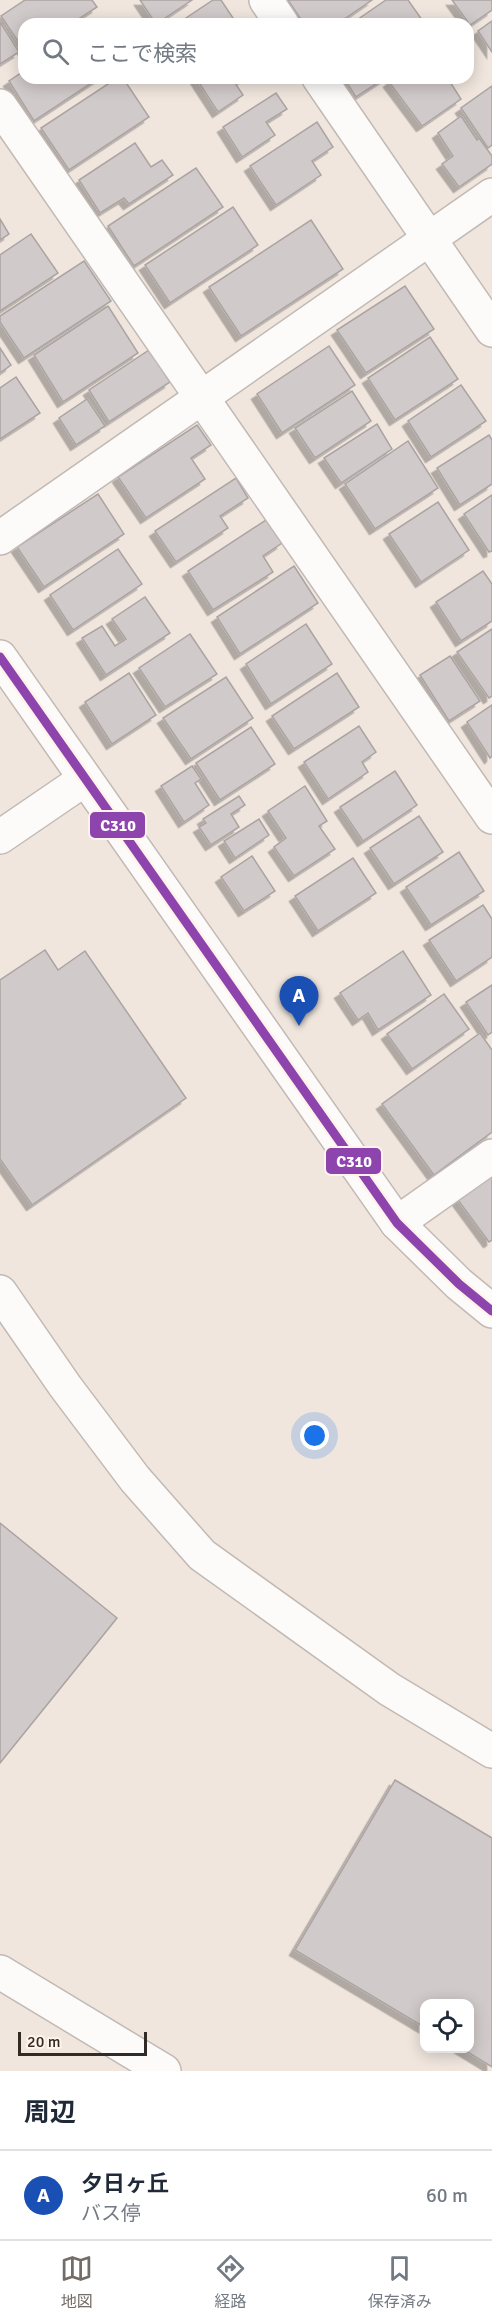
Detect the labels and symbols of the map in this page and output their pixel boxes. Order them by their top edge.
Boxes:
line badge: C310 [89,811,146,839]
text: C310 [100,816,136,836]
pin: A [280,976,318,1026]
line badge: C310 [325,1147,382,1175]
text: C310 [336,1152,372,1172]
your location [300,1421,329,1450]
scale bar [18,2029,147,2056]

